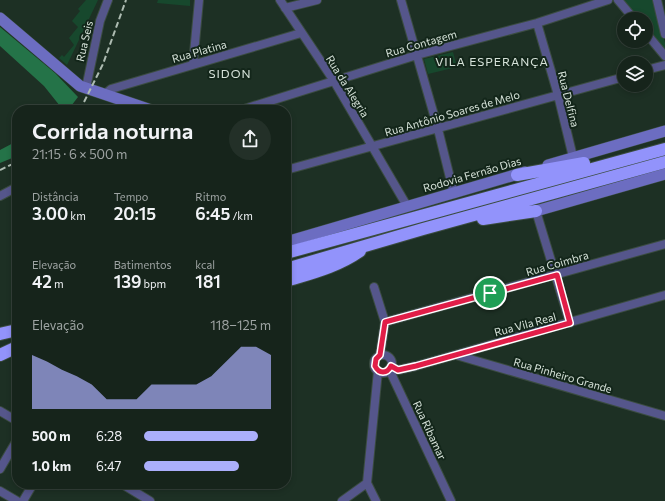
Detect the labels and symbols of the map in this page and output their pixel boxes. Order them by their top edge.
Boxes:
street label: Rua Seis [73,19,95,63]
street label: Rua Contagem [384,27,458,59]
street label: Rua Platina [170,37,228,65]
street label: Rua da Alegria [324,53,372,119]
district label: VILA ESPERANÇA [435,54,549,68]
district label: SIDON [208,66,252,80]
street label: Rua Delfina [556,70,582,128]
street label: Rua Antônio Soares de Melo [383,87,521,139]
street label: Rodovia Fernão Dias [422,154,522,194]
street label: Rua Coimbra [524,248,590,278]
pin [473,276,507,310]
street label: Rua Vila Real [493,309,557,339]
street label: Rua Pinheiro Grande [512,355,614,395]
street label: Rua Ribamar [411,398,450,462]

